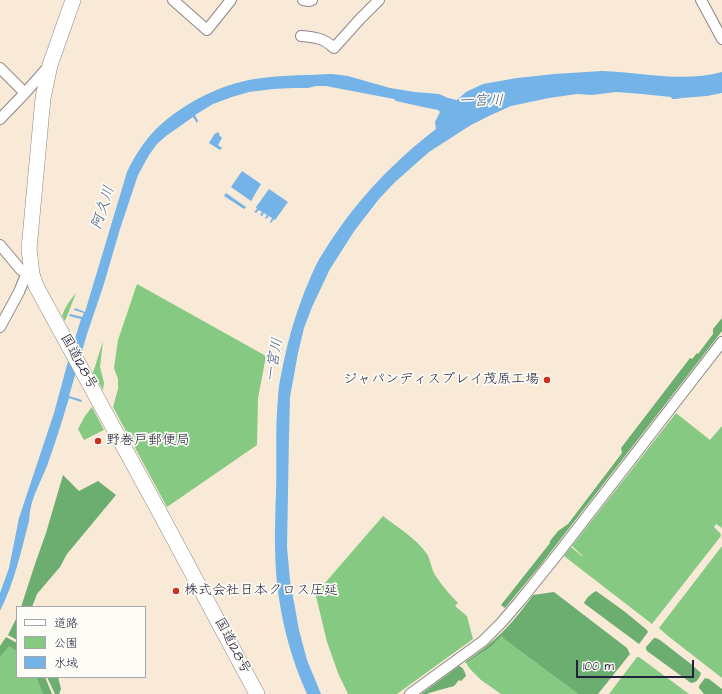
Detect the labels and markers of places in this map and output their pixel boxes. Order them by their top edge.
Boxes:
place label: ジャパンディスプレイ茂原工場 [343,372,539,388]
marker: ジャパンディスプレイ茂原工場 [542,375,552,385]
place label: 野巻戸郵便局 [106,433,190,449]
marker: 野巻戸郵便局 [93,436,103,446]
place label: 株式会社日本クロス圧延 [184,583,338,599]
marker: 株式会社日本クロス圧延 [171,586,181,596]

